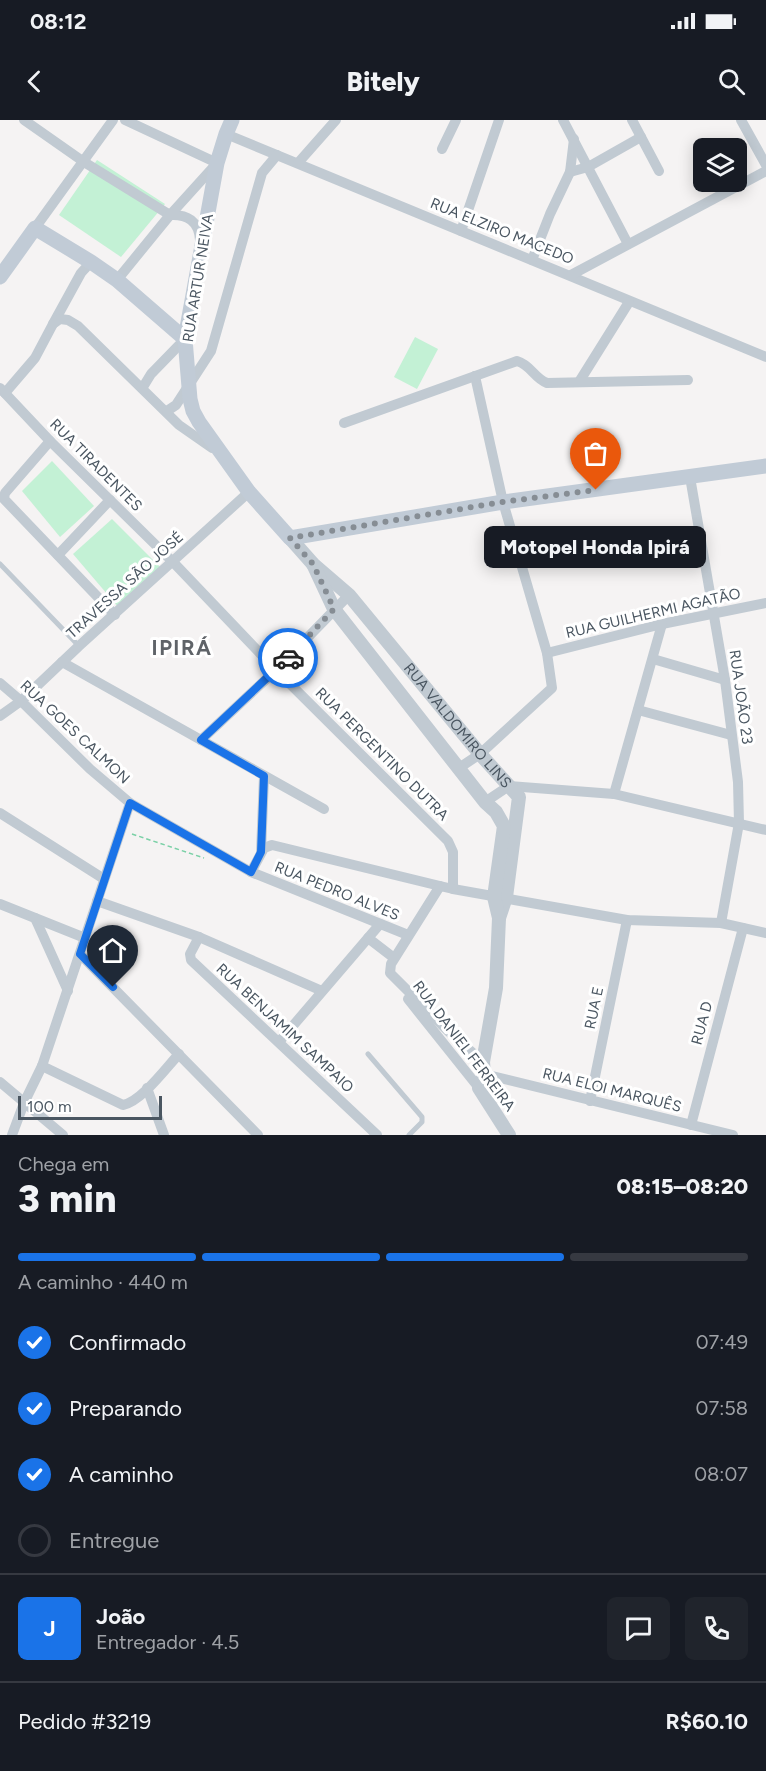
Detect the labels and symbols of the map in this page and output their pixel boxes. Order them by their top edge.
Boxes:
street label: RUA ELZIRO MACEDO [428,194,576,268]
street label: RUA ARTUR NEIVA [179,212,217,344]
street label: RUA TIRADENTES [46,415,146,515]
pin [570,428,621,490]
callout: Motopel Honda Ipirá [485,526,707,568]
street label: TRAVESSA SÃO JOSÉ [63,528,187,642]
street label: RUA GUILHERMI AGATÃO [564,584,742,642]
courier [258,628,318,688]
district label: IPIRÁ [152,635,212,660]
street label: RUA JOÃO 23 [725,649,757,745]
street label: RUA VALDOMIRO LINS [400,659,515,792]
street label: RUA GOES CALMON [16,677,134,787]
street label: RUA PERGENTINO DUTRA [312,684,452,824]
street label: RUA PEDRO ALVES [272,858,402,924]
pin [87,925,138,987]
street label: RUA BENJAMIM SAMPAIO [213,960,357,1096]
street label: RUA DANIEL FERREIRA [409,977,519,1115]
street label: RUA E [581,985,607,1031]
street label: RUA D [688,999,716,1047]
street label: RUA ELOI MARQUÊS [541,1064,683,1116]
scale bar [18,1093,162,1121]

